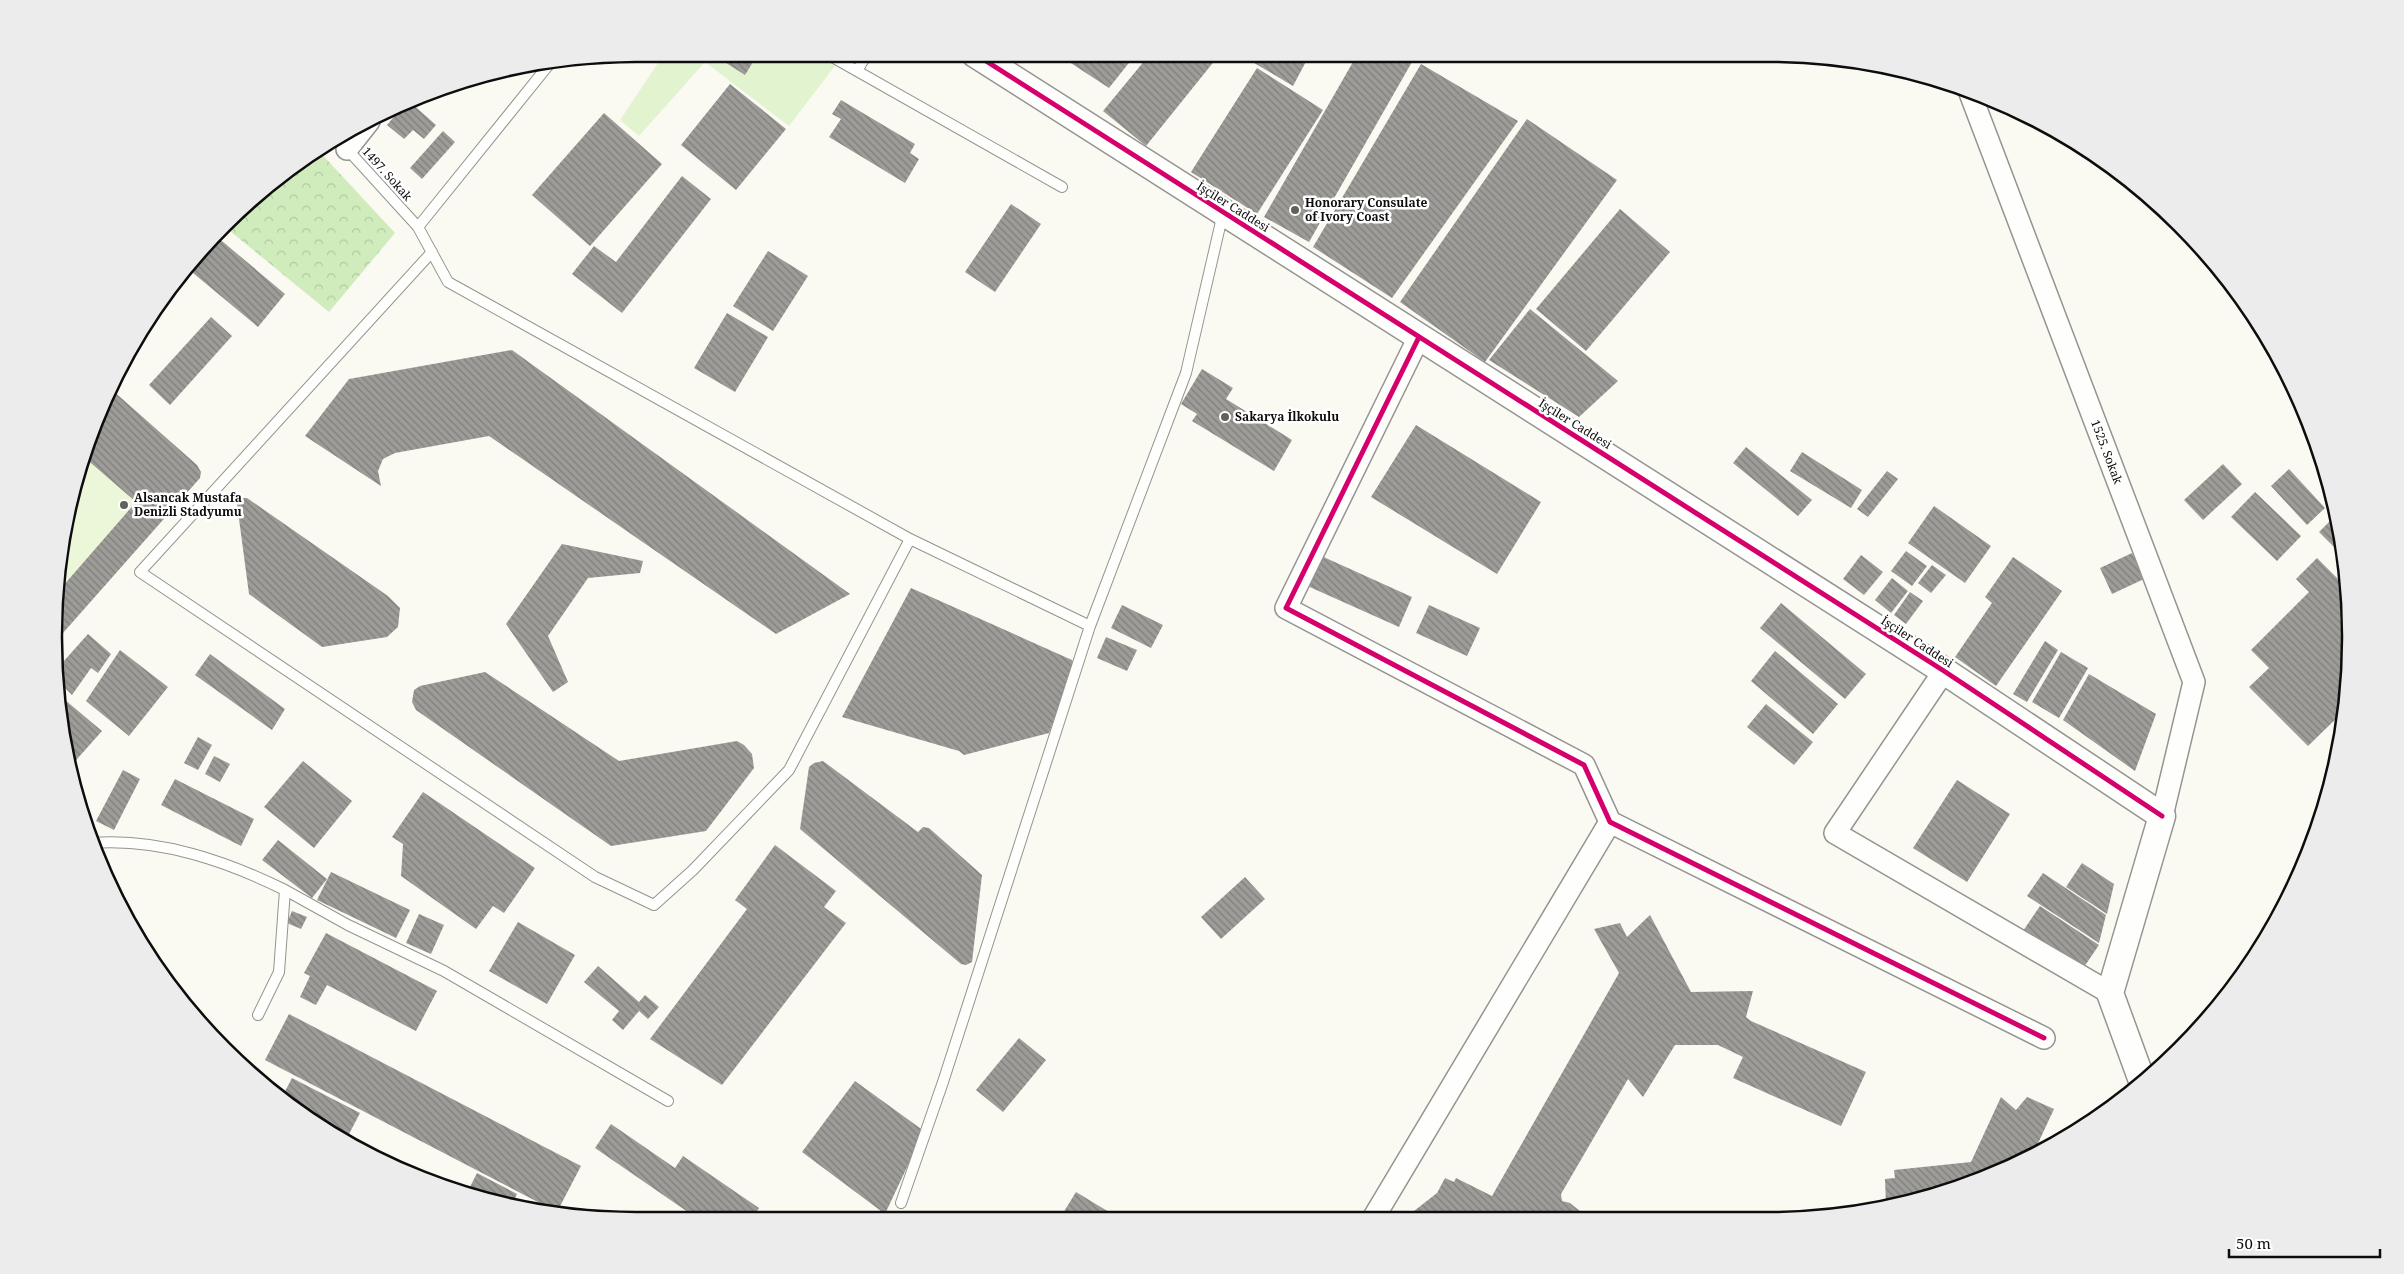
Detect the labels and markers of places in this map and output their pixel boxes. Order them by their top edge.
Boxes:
place label: Honorary Consulate of Ivory Coast [1305,194,1428,225]
marker: Honorary Consulate of Ivory Coast [1289,204,1301,216]
place label: Sakarya İlkokulu [1235,408,1339,425]
marker: Sakarya İlkokulu [1219,411,1231,423]
place label: Alsancak Mustafa Denizli Stadyumu [134,489,242,520]
marker: Alsancak Mustafa Denizli Stadyumu [118,499,130,511]

